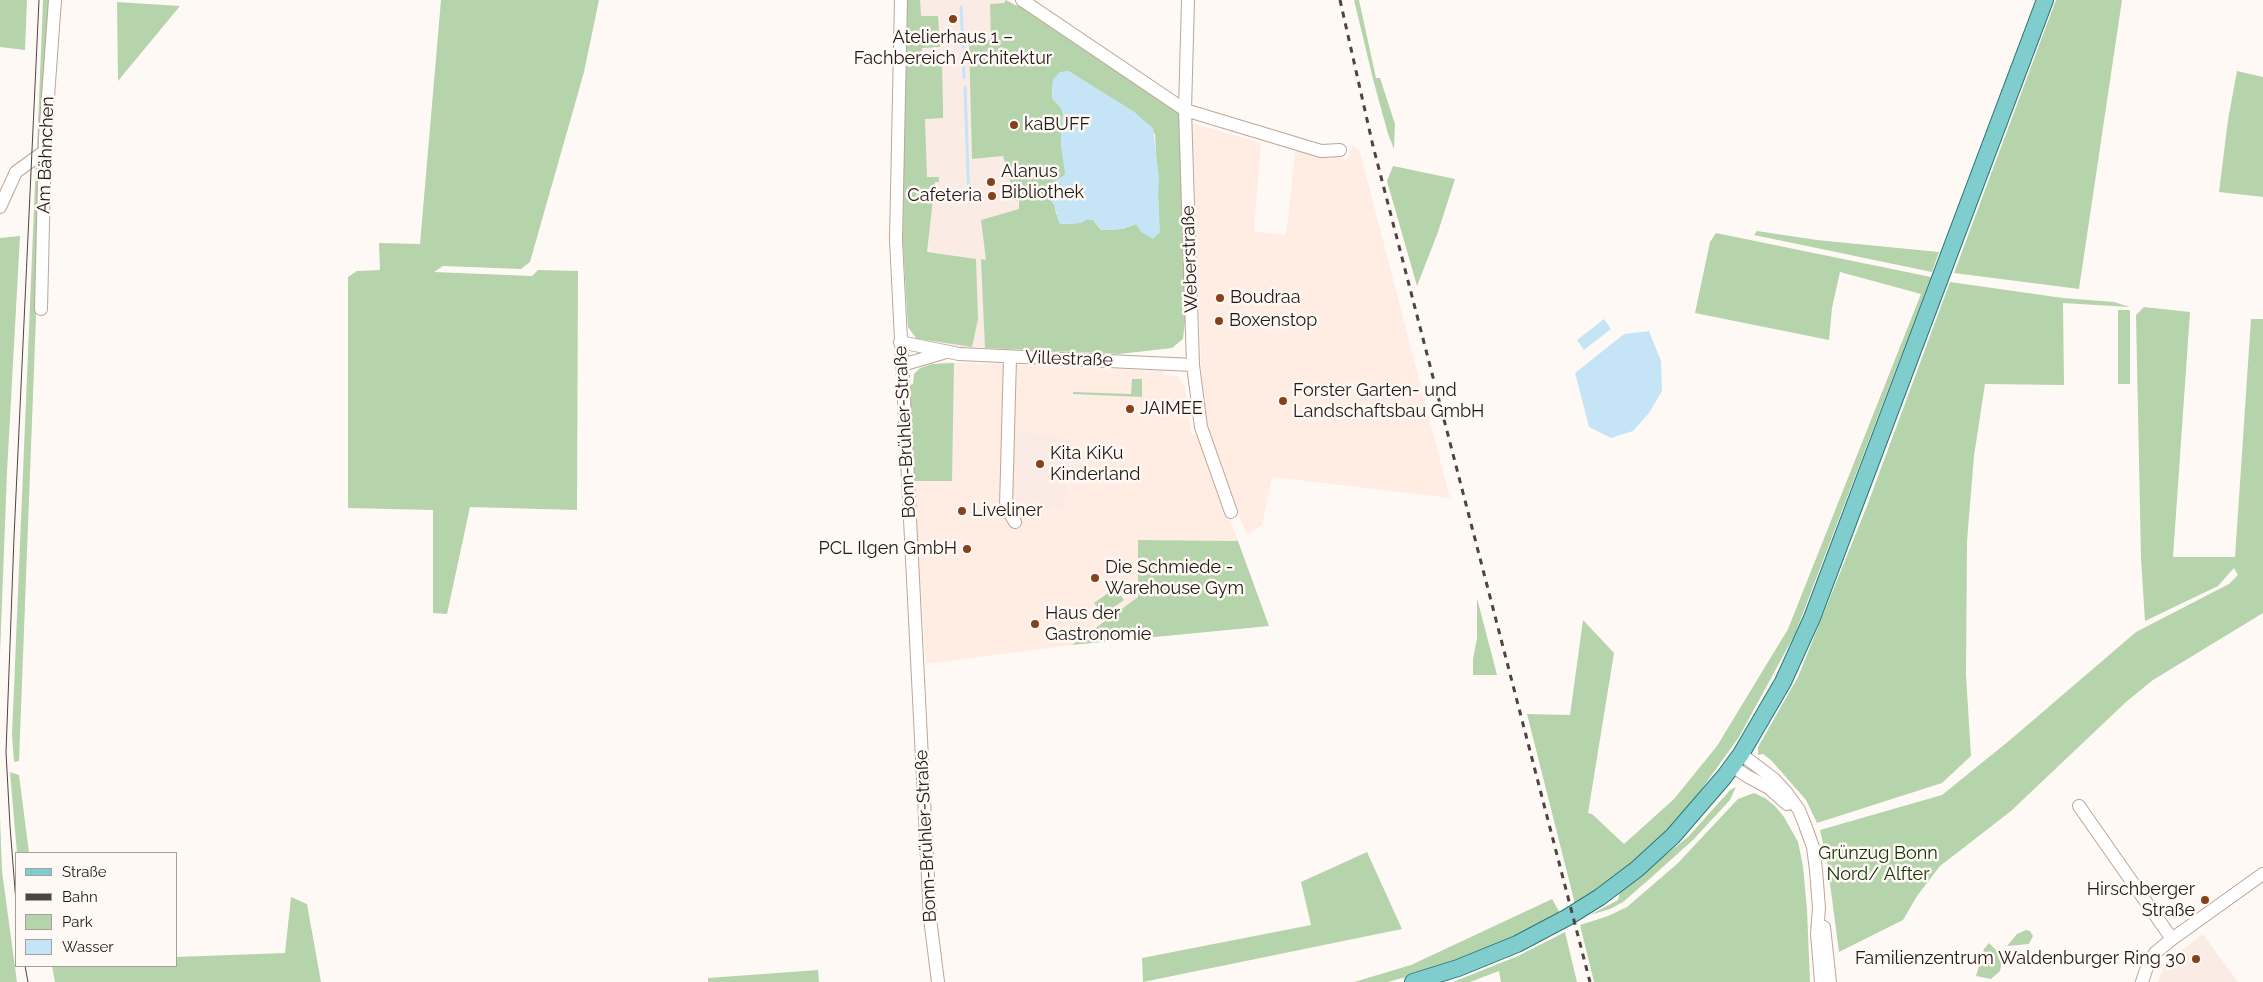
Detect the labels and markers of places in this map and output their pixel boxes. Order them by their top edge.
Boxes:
marker: Atelierhaus 1 – Fachbereich Architektur [947,13,959,25]
place label: Atelierhaus 1 – Fachbereich Architektur [854,27,1052,70]
place label: kaBUFF [1024,114,1090,136]
marker: kaBUFF [1008,119,1020,131]
place label: Alanus Bibliothek [1001,161,1084,203]
marker: Alanus Bibliothek [985,176,997,188]
place label: Cafeteria [907,185,982,207]
marker: Cafeteria [986,190,998,202]
place label: Boudraa [1230,287,1300,309]
marker: Boudraa [1214,292,1226,304]
place label: Boxenstop [1229,310,1317,332]
marker: Boxenstop [1213,315,1225,327]
place label: Forster Garten- und Landschaftsbau GmbH [1293,380,1484,422]
marker: Forster Garten- und Landschaftsbau GmbH [1277,395,1289,407]
place label: JAIMEE [1140,398,1203,420]
marker: JAIMEE [1124,403,1136,415]
place label: Kita KiKu Kinderland [1050,443,1140,486]
marker: Kita KiKu Kinderland [1034,458,1046,470]
place label: Liveliner [972,500,1042,522]
marker: Liveliner [956,505,968,517]
place label: PCL Ilgen GmbH [819,538,957,560]
marker: PCL Ilgen GmbH [961,543,973,555]
place label: Die Schmiede - Warehouse Gym [1105,557,1244,600]
marker: Die Schmiede - Warehouse Gym [1089,572,1101,584]
place label: Haus der Gastronomie [1045,603,1151,646]
marker: Haus der Gastronomie [1029,618,1041,630]
place label: Hirschberger Straße [2087,879,2195,922]
marker: Hirschberger Straße [2199,894,2211,906]
place label: Familienzentrum Waldenburger Ring 30 [1855,948,2186,970]
marker: Familienzentrum Waldenburger Ring 30 [2190,953,2202,965]

